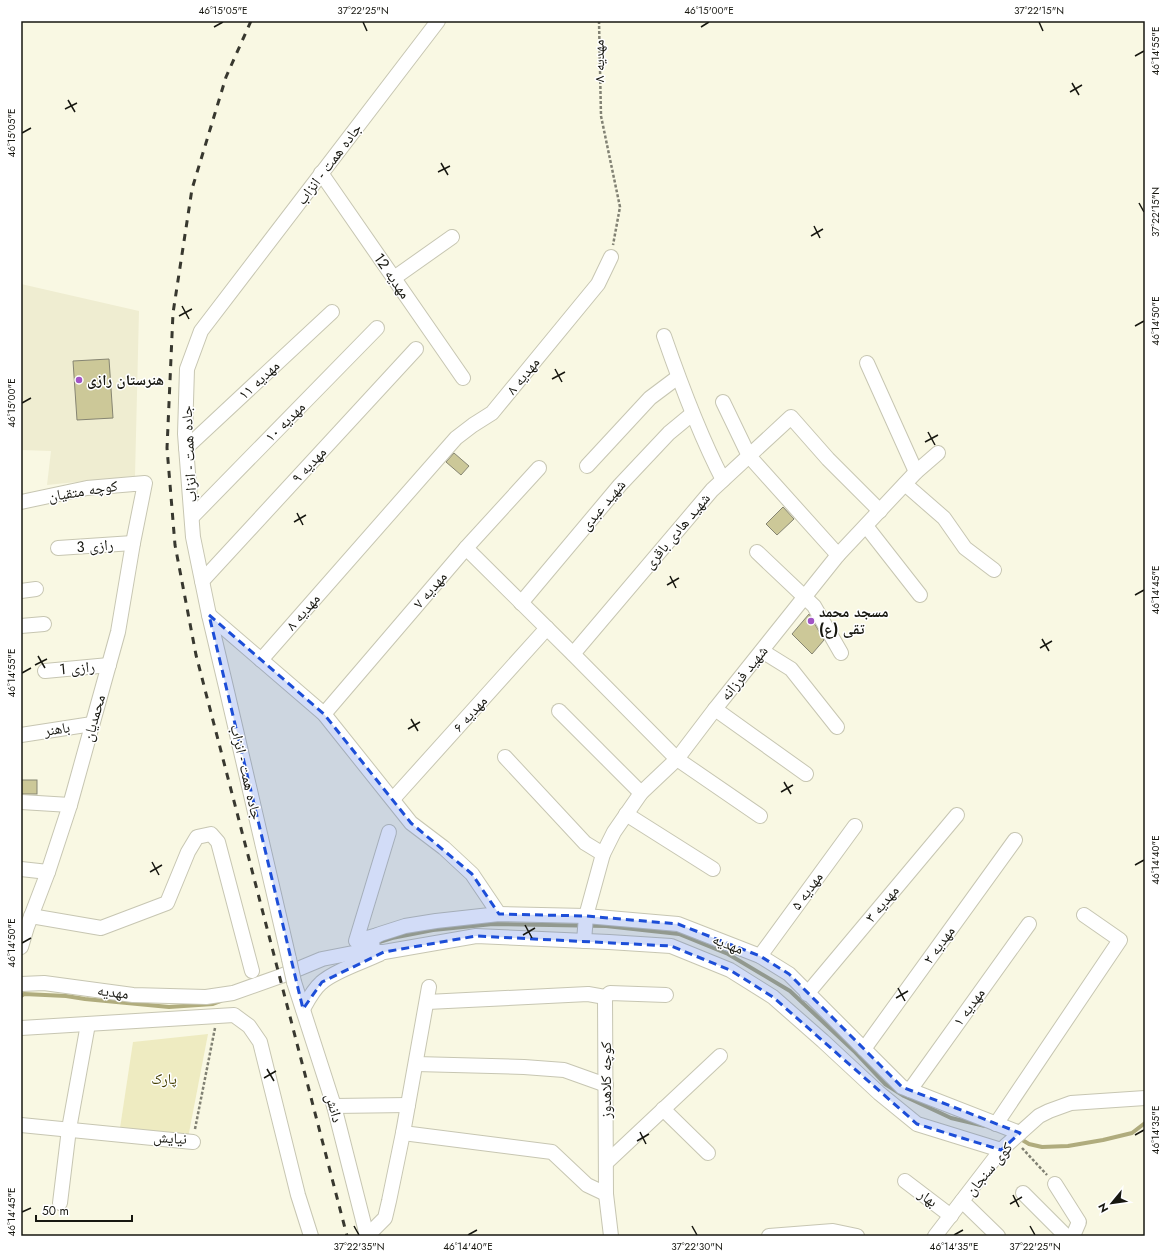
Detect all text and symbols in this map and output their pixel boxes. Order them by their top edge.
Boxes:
text: 46°15'05"E [198,3,248,18]
text: 37°22'25"N [337,3,389,18]
text: 46°15'00"E [684,3,734,18]
text: 37°22'15"N [1014,3,1064,18]
text: 46°14'55"E [1148,27,1163,75]
street label: مهدیه ۸ [588,39,610,83]
text: 46°15'05"E [4,108,19,158]
street label: جاده همت - انزاب [291,118,367,209]
text: 37°22'15"N [1148,187,1163,237]
street label: مهدیه 12 [368,249,416,303]
text: 46°14'50"E [1148,296,1163,346]
street label: مهدیه ۸ [501,352,545,400]
street label: مهدیه ۱۱ [233,355,285,405]
place label: هنرستان رازی [87,369,164,391]
marker: هنرستان رازی [74,375,84,385]
text: 46°15'00"E [4,378,19,428]
street label: مهدیه ۱۰ [260,397,310,447]
street label: جاده همت - انزاب [175,404,203,503]
street label: مهدیه ۹ [286,442,332,488]
street label: شهید عبدی [575,474,631,535]
street label: کوچه متقیان [47,475,119,507]
street label: شهید هادی باقری [639,488,716,574]
street label: رازی 3 [76,534,114,558]
text: 46°14'45"E [1148,565,1163,615]
street label: مهدیه ۷ [408,566,452,613]
street label: مهدیه ۸ [281,588,325,635]
place label: مسجد محمد تقی (ع) [819,601,889,640]
marker: مسجد محمد تقی (ع) [806,616,816,626]
street label: شهید فرزانه [715,641,773,705]
text: 46°14'55"E [4,649,19,697]
street label: رازی 1 [58,655,96,681]
street label: مهدیه ۶ [447,691,493,737]
street label: محمدیان [77,692,111,744]
street label: باهنر [41,716,72,742]
street label: جاده همت - انزاب [224,722,268,822]
text: 46°14'40"E [1148,835,1163,885]
street label: مهدیه ۵ [786,867,829,915]
street label: مهدیه ۳ [860,880,904,927]
text: 46°14'50"E [4,918,19,968]
street label: مهدیه ۲ [918,921,961,969]
street label: مهدیه [709,928,747,960]
street label: مهدیه [96,979,130,1005]
street label: مهدیه ۱ [948,983,991,1031]
street label: کوچه کلاهدوز [595,1042,617,1119]
park label: پارک [151,1068,177,1090]
street label: دانش [319,1091,349,1125]
text: 46°14'35"E [1148,1106,1163,1154]
street label: نیایش [153,1126,187,1150]
street label: کوی سنجان [960,1137,1018,1201]
street label: بهار [913,1183,942,1213]
north arrow [1092,1183,1132,1223]
text: 46°14'45"E [4,1187,19,1237]
scale bar [36,1197,132,1223]
text: N [1094,1200,1112,1216]
text: 50 m [42,1202,69,1220]
text: 37°22'35"N [333,1239,385,1254]
text: 46°14'40"E [443,1239,493,1254]
text: 37°22'30"N [671,1239,723,1254]
text: 46°14'35"E [930,1239,978,1254]
text: 37°22'25"N [1009,1239,1061,1254]

